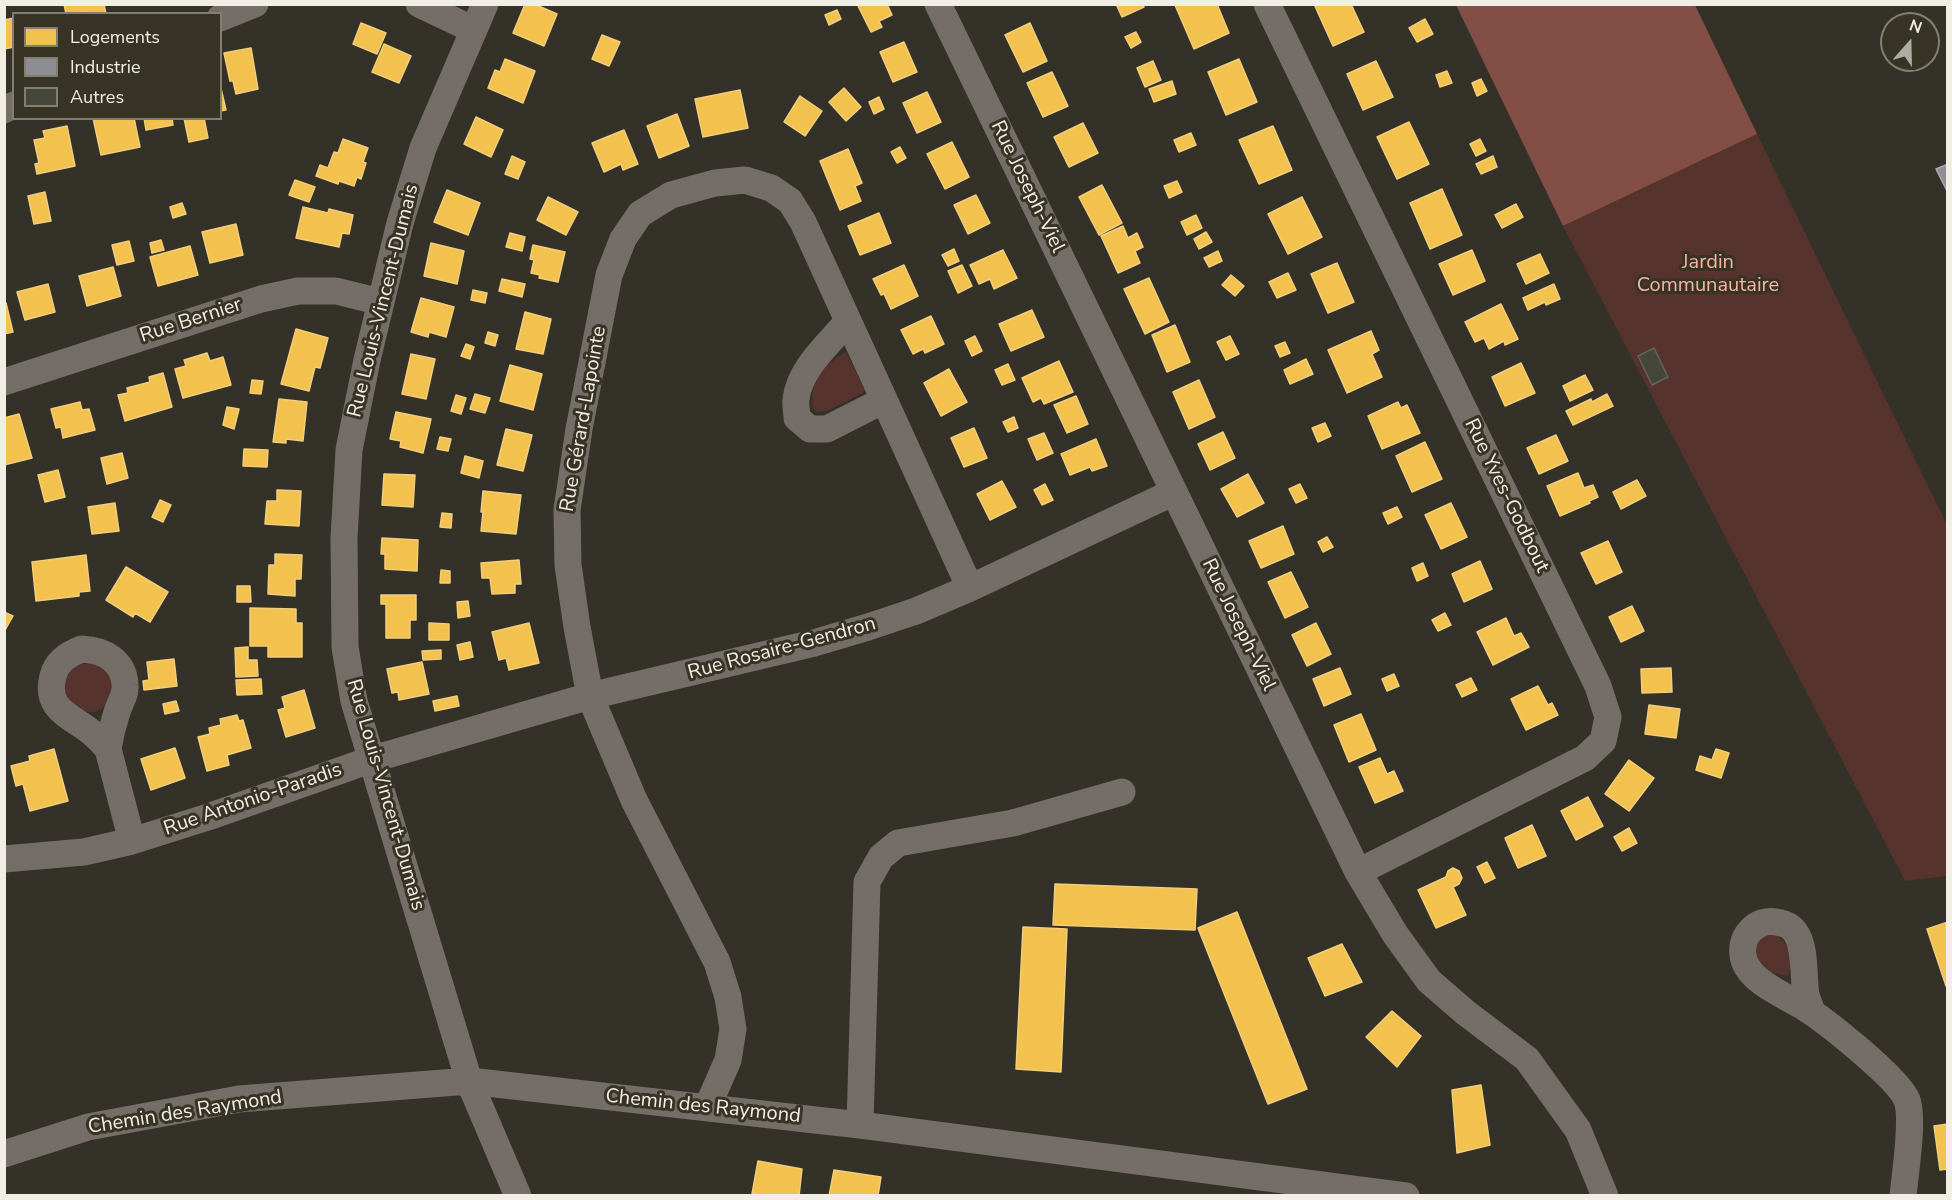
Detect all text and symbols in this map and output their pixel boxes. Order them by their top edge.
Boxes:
legend [12,12,222,120]
north arrow [1880,12,1940,72]
text: N [1906,15,1925,39]
text: Logements [70,25,160,49]
text: Industrie [70,55,141,79]
text: Autres [70,85,124,109]
street label: Rue Joseph-Viel [985,117,1069,257]
street label: Rue Louis-Vincent-Dumais [343,182,425,420]
park label: Jardin Communautaire [1637,251,1779,298]
street label: Rue Bernier [137,293,245,349]
street label: Rue Gérard-Lapointe [556,324,612,514]
street label: Rue Yves-Godbout [1458,415,1554,577]
street label: Rue Joseph-Viel [1196,555,1280,695]
street label: Rue Rosaire-Gendron [685,612,879,686]
street label: Rue Louis-Vincent-Dumais [340,677,430,913]
street label: Rue Antonio-Paradis [161,758,345,842]
street label: Chemin des Raymond [604,1085,802,1129]
street label: Chemin des Raymond [86,1086,284,1140]

